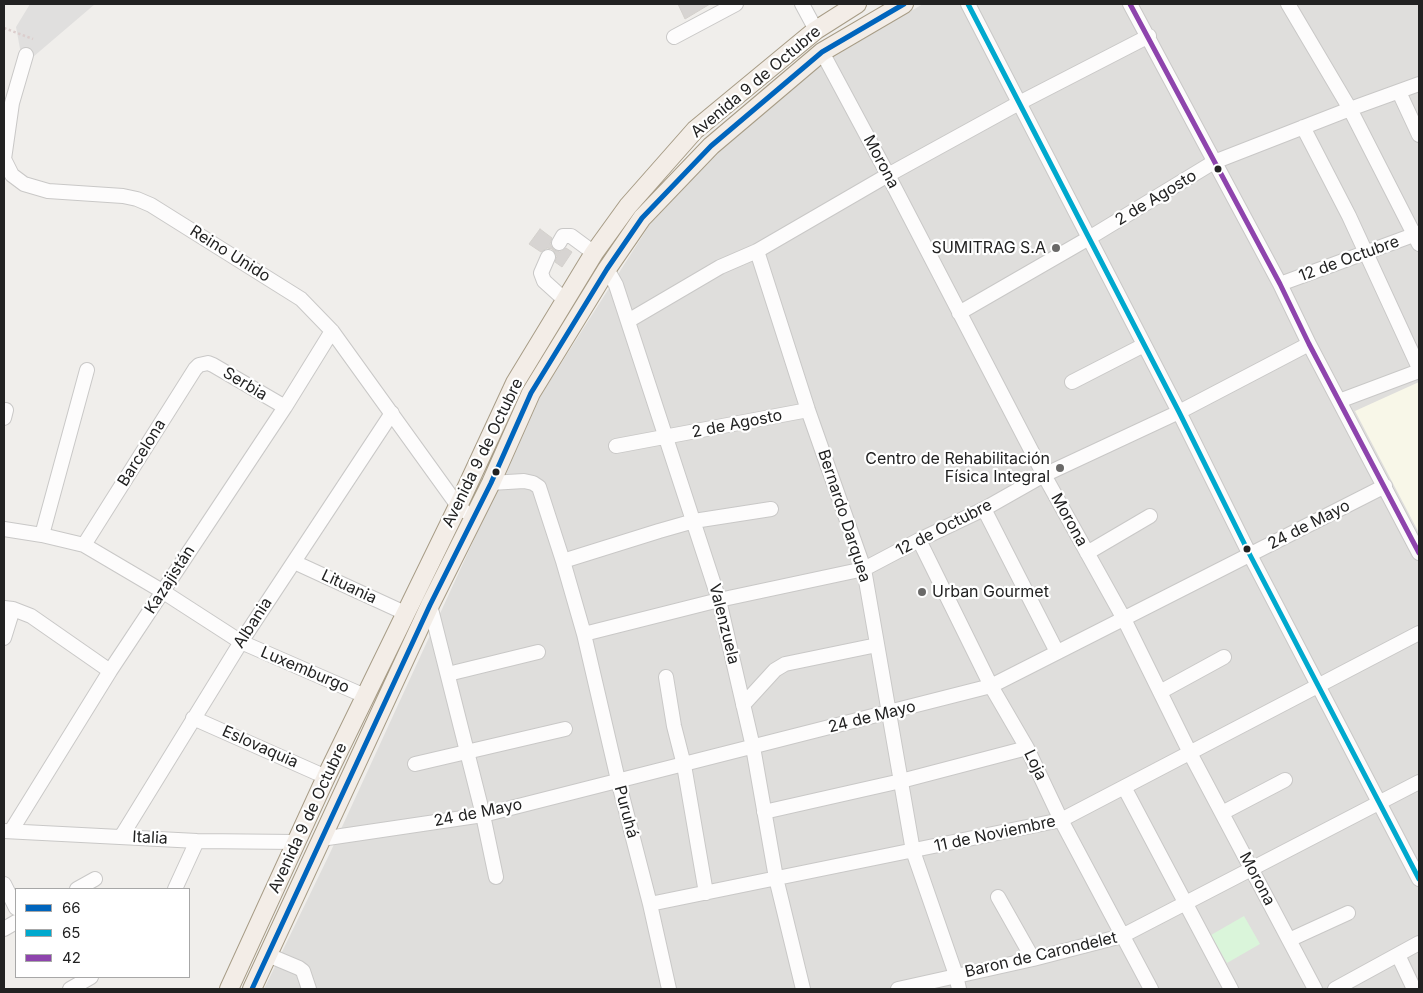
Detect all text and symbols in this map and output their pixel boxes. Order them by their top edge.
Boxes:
street label: Avenida 9 de Octubre [687,22,825,142]
street label: Morona [859,132,903,192]
unlabelled marker [1213,164,1223,174]
street label: 2 de Agosto [1112,166,1200,230]
street label: Reino Unido [186,222,274,286]
street label: 12 de Octubre [1296,232,1402,286]
place label: SUMITRAG S.A [932,238,1046,258]
marker: SUMITRAG S.A [1050,242,1062,254]
street label: Serbia [219,363,271,405]
street label: Avenida 9 de Octubre [439,375,527,531]
street label: 2 de Agosto [690,406,784,442]
street label: Barcelona [114,416,170,490]
street label: Bernardo Darquea [814,447,874,585]
place label: Centro de Rehabilitación Física Integral [865,449,1050,487]
marker: Centro de Rehabilitación Física Integral [1054,462,1066,474]
unlabelled marker [491,467,501,477]
street label: Morona [1047,490,1091,550]
street label: 12 de Octubre [893,496,995,560]
street label: 24 de Mayo [1265,496,1353,554]
street label: Kazajistán [141,542,199,618]
unlabelled marker [1242,544,1252,554]
street label: Lituania [318,566,380,608]
street label: Valenzuela [705,582,743,666]
place label: Urban Gourmet [932,582,1049,602]
marker: Urban Gourmet [916,586,928,598]
street label: Albania [230,594,276,652]
street label: Luxemburgo [258,643,352,697]
street label: 24 de Mayo [826,697,918,737]
street label: Eslovaquia [219,722,301,772]
street label: Avenida 9 de Octubre [265,740,351,896]
street label: Loja [1019,747,1051,783]
street label: Puruhá [610,784,642,840]
street label: 24 de Mayo [432,795,524,831]
street label: 11 de Noviembre [933,812,1057,856]
street label: Italia [132,827,168,849]
street label: Morona [1235,849,1279,909]
legend [15,888,190,978]
text: 66 [62,898,81,917]
text: 65 [62,923,80,942]
street label: Baron de Carondelet [963,928,1119,982]
text: 42 [62,948,81,967]

